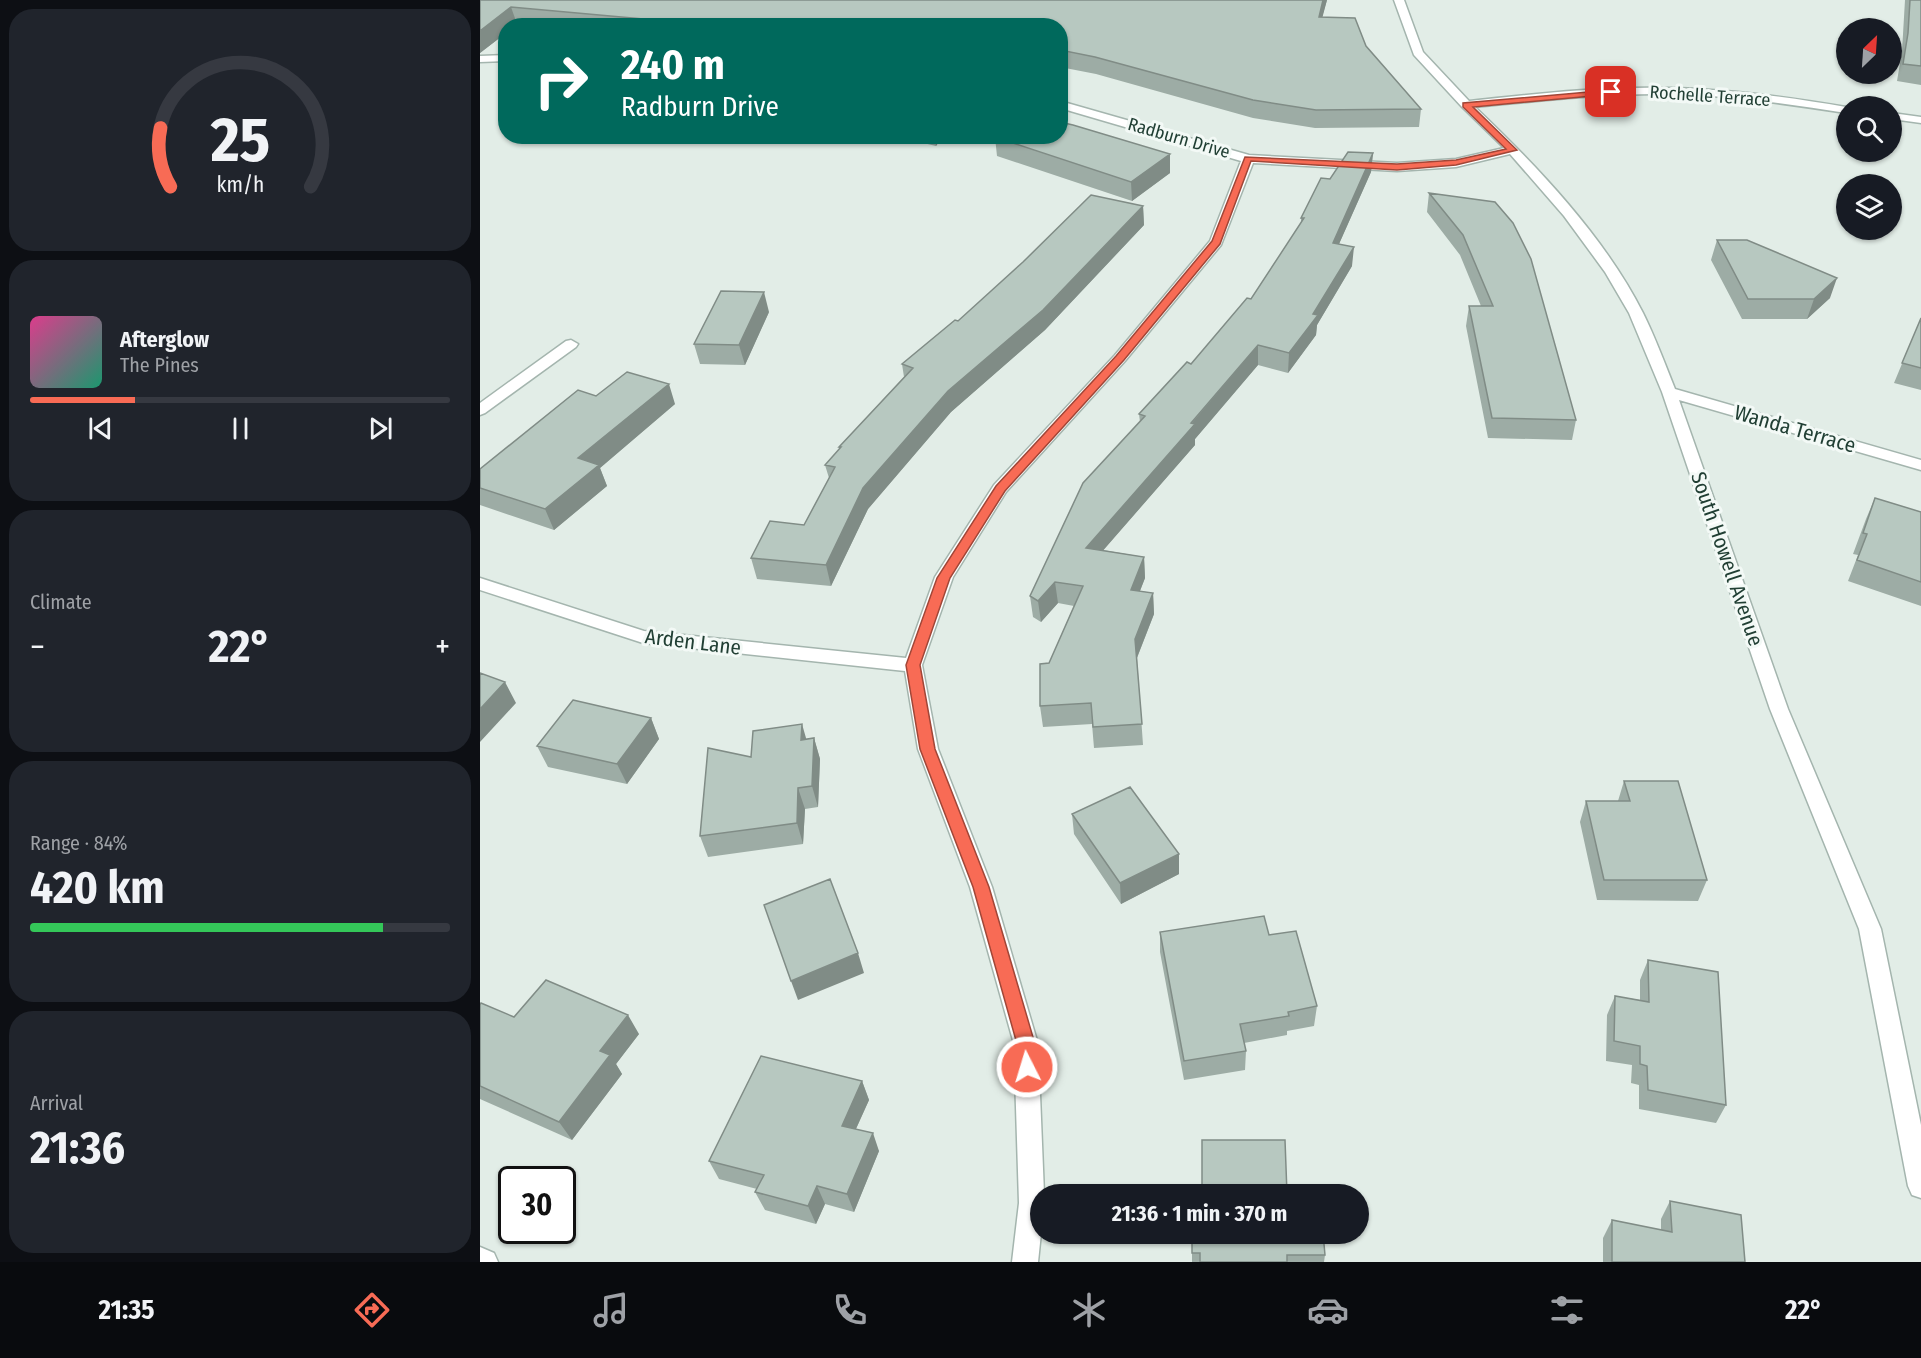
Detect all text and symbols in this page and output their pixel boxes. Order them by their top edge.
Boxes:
north arrow [1836,18,1902,84]
map controls [1836,18,1902,240]
text: 240 m [621,40,725,90]
icon: right [522,42,600,120]
pin [1585,66,1636,117]
icon: arrive [1594,75,1627,108]
street label: Rochelle Terrace [1649,81,1771,111]
text: Radburn Drive [621,91,779,123]
button: search [1836,96,1902,162]
text: 25 [209,103,270,178]
street label: Radburn Drive [1125,113,1233,163]
text: km/h [216,172,264,198]
button: layers [1836,174,1902,240]
text: Afterglow [120,326,209,353]
text: The Pines [120,353,199,377]
street label: Wanda Terrace [1731,399,1859,459]
icon: previous [84,412,117,445]
icon: pause [224,412,257,445]
icon: next [364,412,397,445]
street label: South Howell Avenue [1685,469,1769,649]
text: Climate [30,590,92,614]
text: 22° [209,620,271,674]
street label: Arden Lane [644,623,742,661]
text: − [30,627,45,667]
text: + [435,627,450,667]
text: Range · 84% [30,831,127,855]
text: 420 km [30,861,165,915]
position arrow [995,1035,1059,1099]
text: Arrival [30,1091,83,1115]
text: 21:36 [30,1121,125,1175]
speed limit sign: 30 [498,1166,576,1244]
text: 21:36 · 1 min · 370 m [1112,1200,1287,1227]
icon: directions [351,1289,393,1331]
icon: music [590,1289,632,1331]
icon: phone [829,1289,871,1331]
icon: climate [1068,1289,1110,1331]
icon: car [1307,1289,1349,1331]
icon: filters [1546,1289,1588,1331]
text: 21:35 [98,1294,155,1326]
text: 22° [1785,1294,1823,1326]

